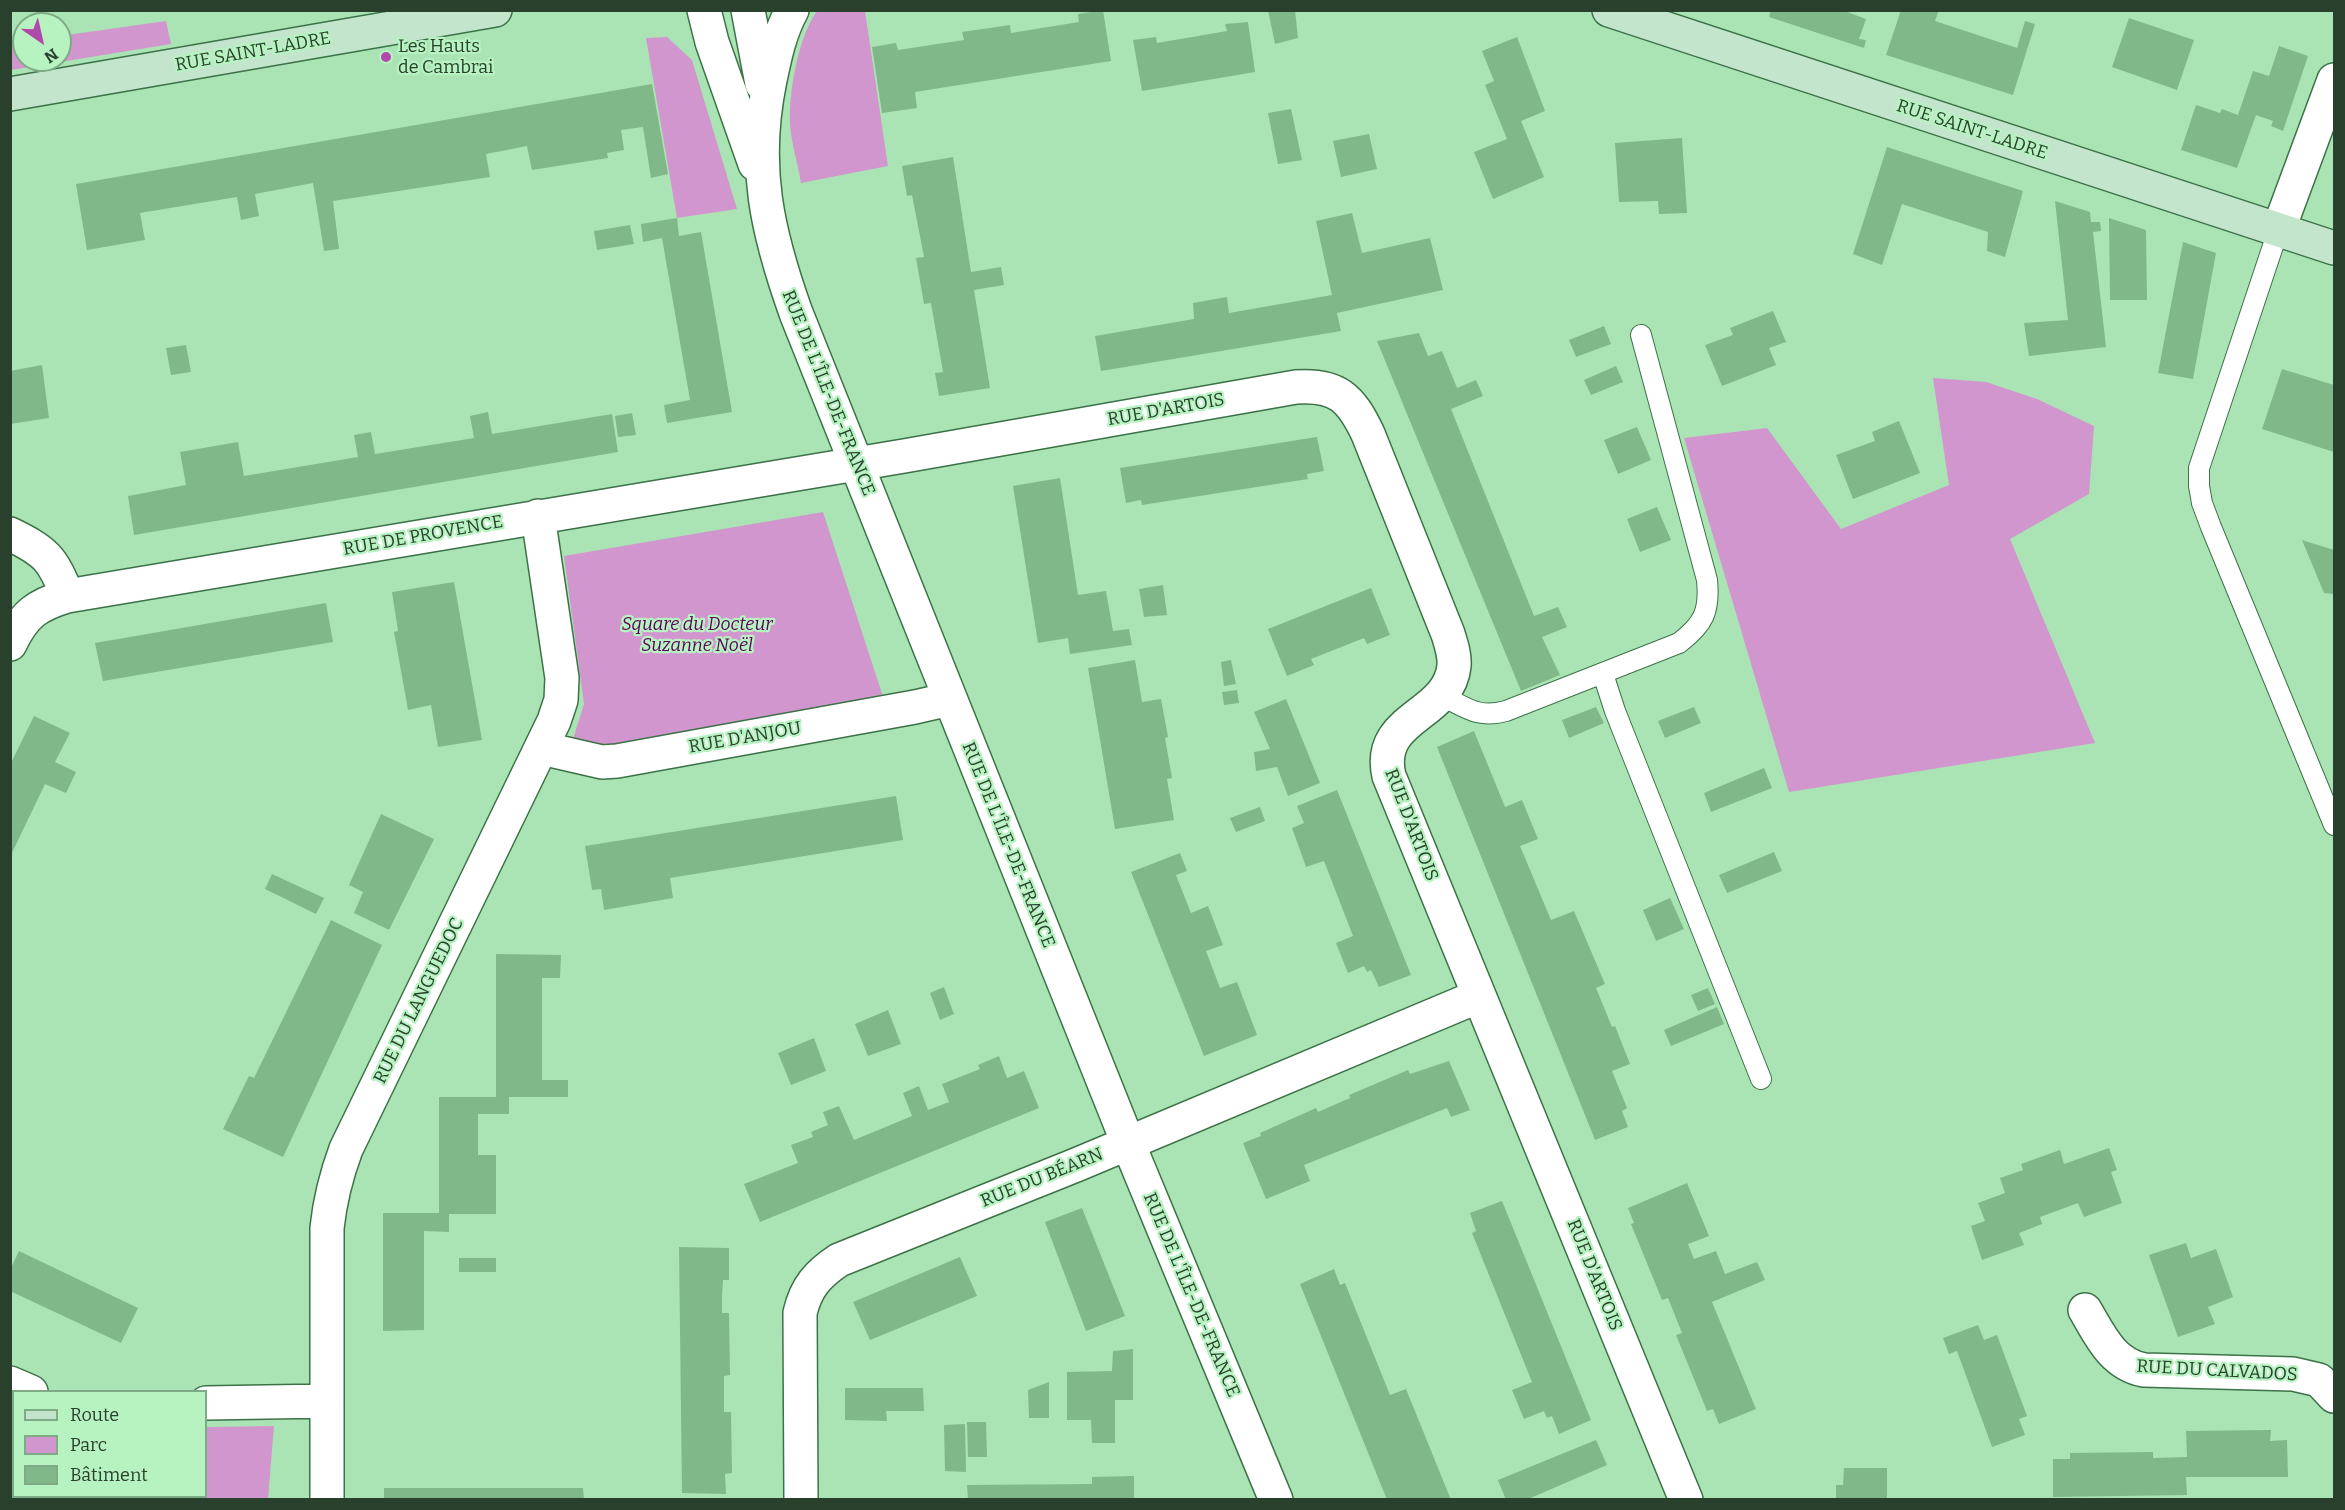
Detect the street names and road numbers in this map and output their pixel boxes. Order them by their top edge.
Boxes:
street label: RUE SAINT-LADRE [173,28,333,76]
street label: RUE SAINT-LADRE [1894,95,2050,165]
street label: RUE DE L'ÎLE-DE-FRANCE [777,287,879,499]
street label: RUE D'ARTOIS [1106,389,1226,431]
street label: RUE DE PROVENCE [341,511,505,561]
street label: RUE D'ANJOU [687,717,803,759]
street label: RUE DE L'ÎLE-DE-FRANCE [957,739,1059,951]
street label: RUE D'ARTOIS [1380,766,1442,884]
street label: RUE DU LANGUEDOC [369,915,469,1087]
street label: RUE DU BÉARN [978,1144,1106,1212]
street label: RUE DE L'ÎLE-DE-FRANCE [1138,1190,1244,1400]
street label: RUE D'ARTOIS [1562,1216,1626,1334]
street label: RUE DU CALVADOS [2136,1356,2298,1386]

